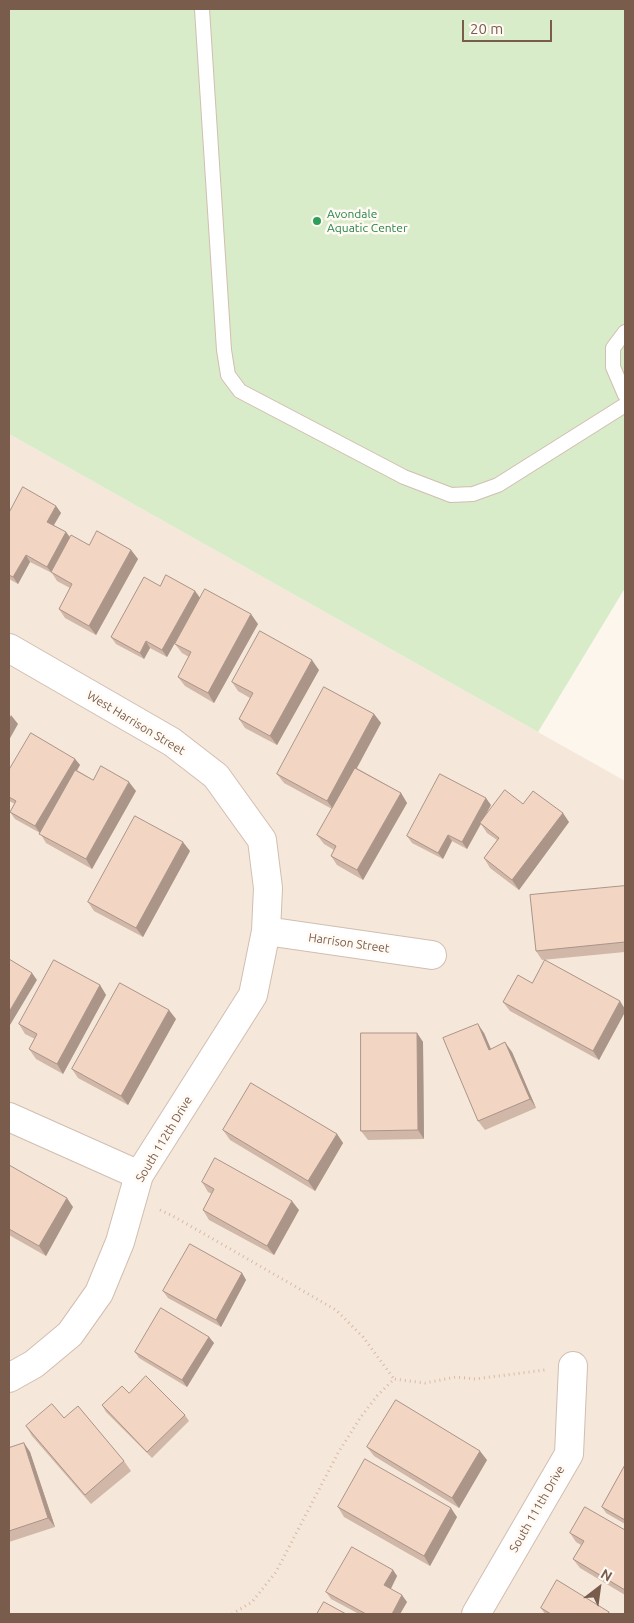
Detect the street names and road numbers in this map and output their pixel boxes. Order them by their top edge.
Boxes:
street label: West Harrison Street [84,688,188,758]
street label: Harrison Street [307,930,391,956]
street label: South 112th Drive [133,1094,195,1184]
street label: South 111th Drive [506,1463,568,1555]

